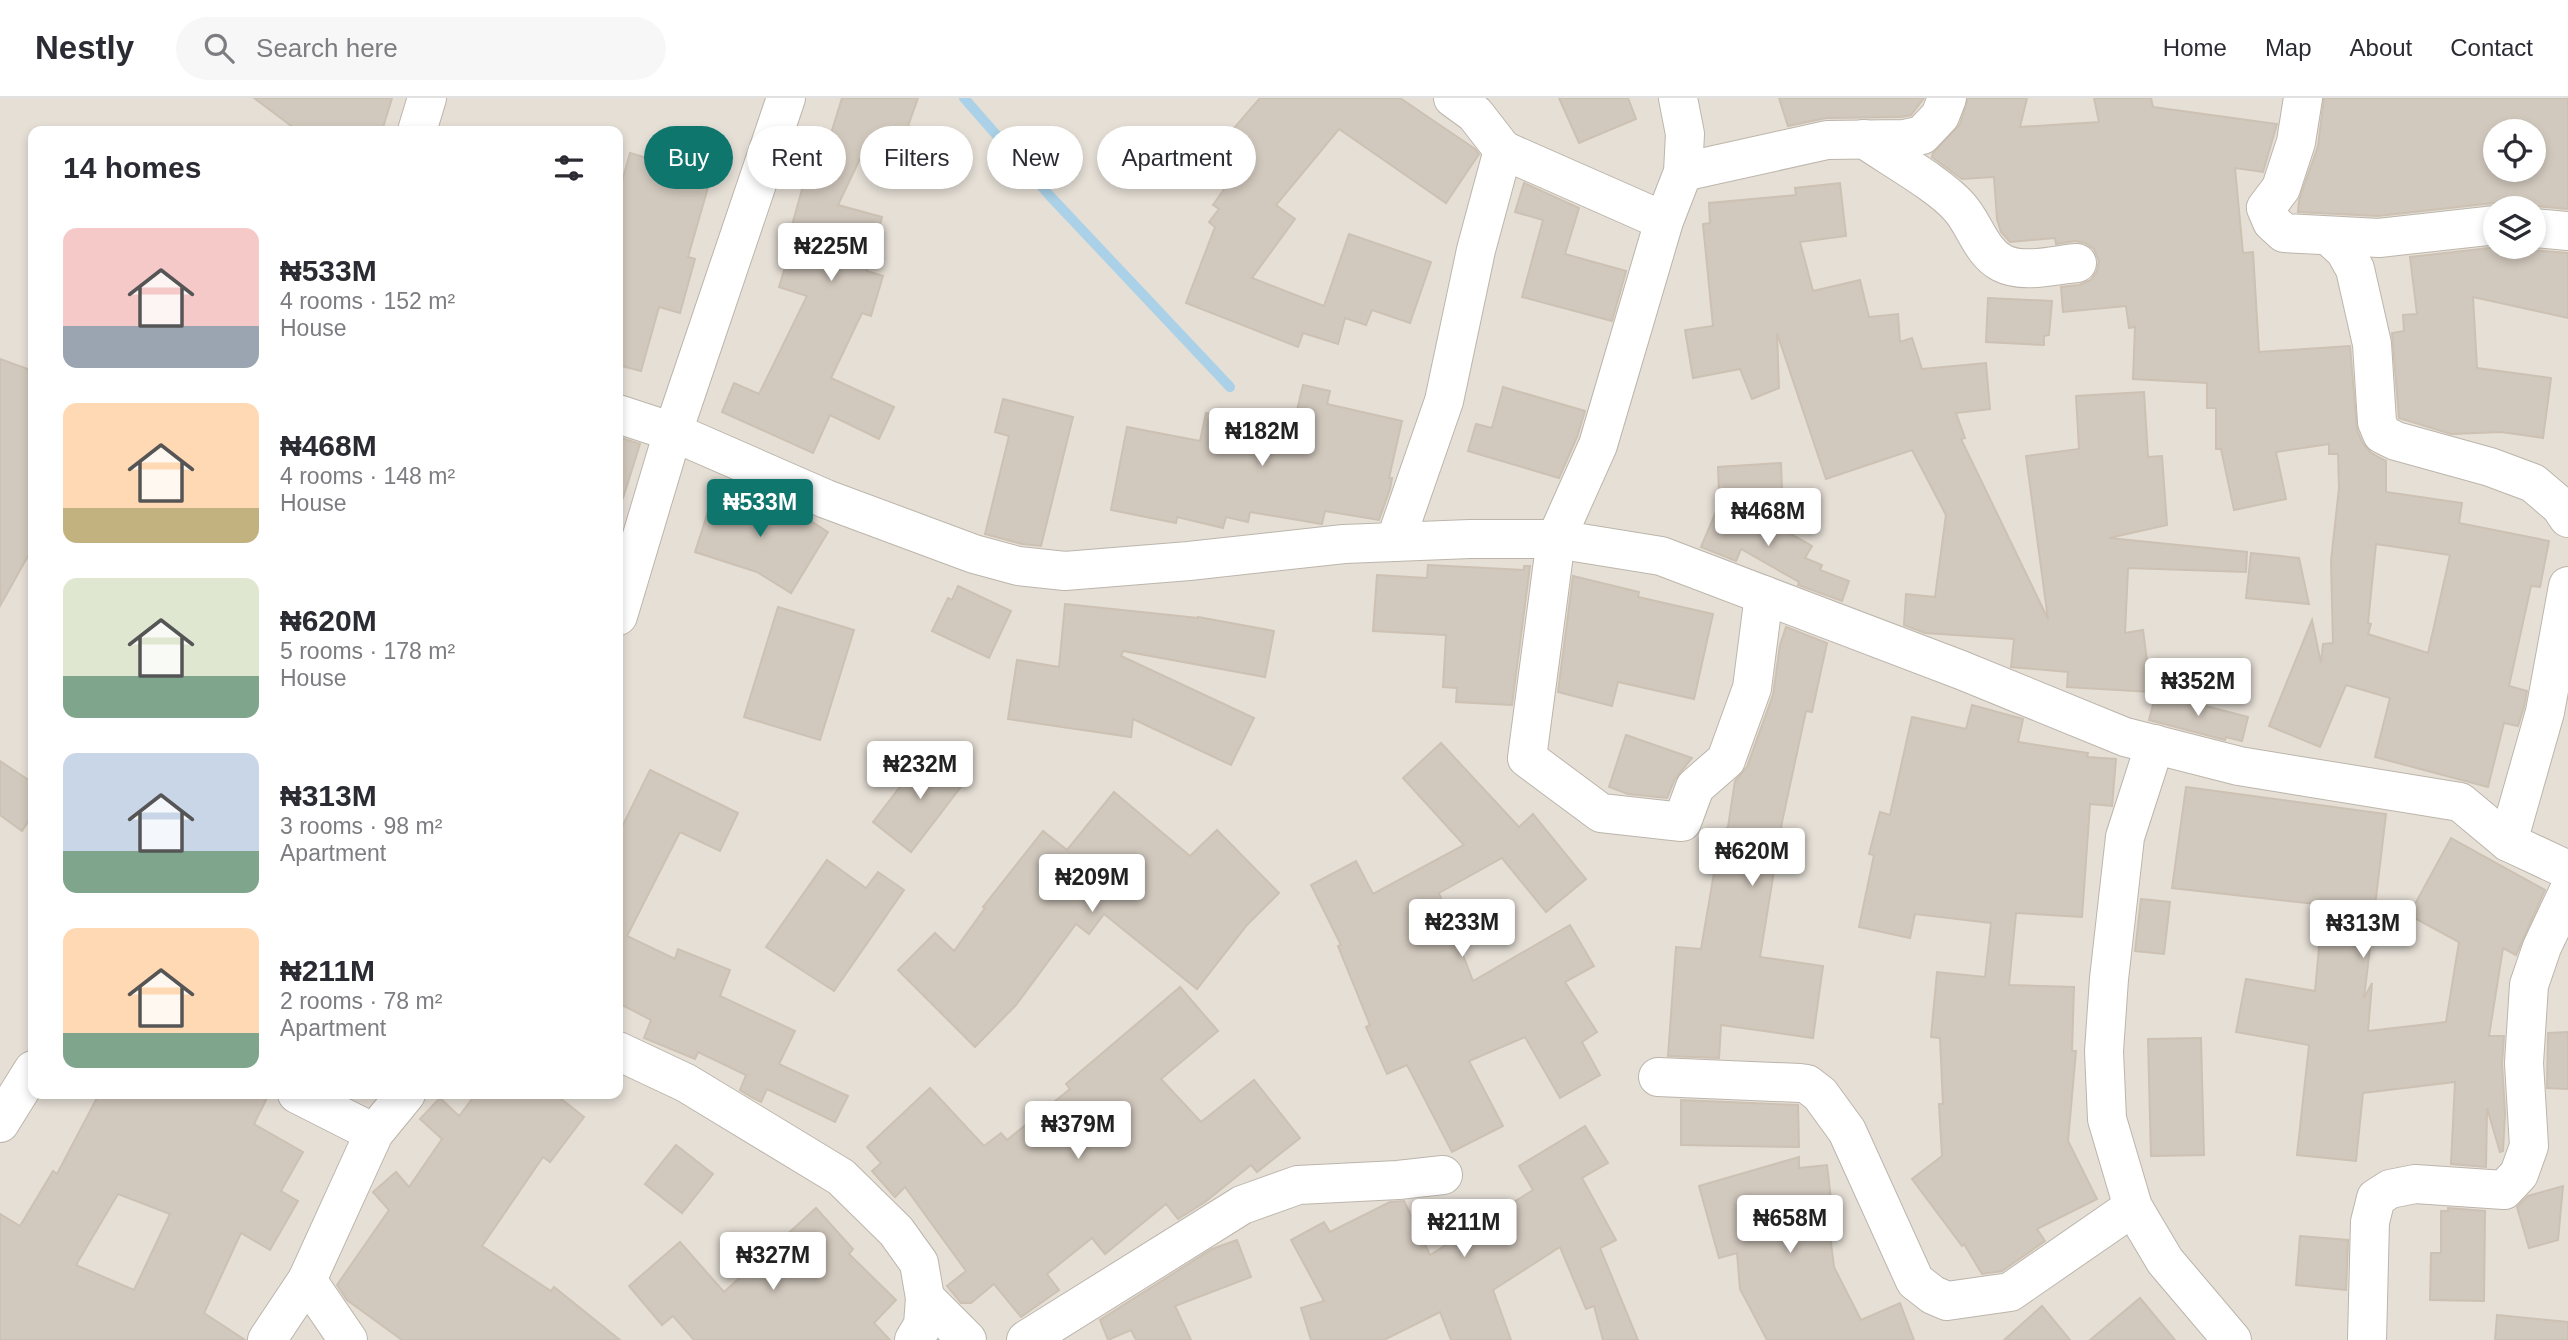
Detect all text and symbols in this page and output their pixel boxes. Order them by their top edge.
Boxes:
search box [176,17,666,80]
text: Nestly [35,29,134,66]
icon: search [200,29,238,67]
text: Search here [256,33,398,63]
text: Home [2163,34,2227,61]
text: Map [2265,34,2312,61]
text: About [2350,34,2412,61]
text: Contact [2450,34,2533,61]
map controls [2483,119,2546,259]
button: locate [2483,119,2546,182]
chip: Buy [644,126,733,189]
chip: Rent [747,126,846,189]
chip: Filters [860,126,973,189]
chip: New [987,126,1083,189]
chip: Apartment [1097,126,1256,189]
icon: filters [550,149,588,187]
text: 14 homes [63,151,201,184]
button: layers [2483,196,2546,259]
pin: ₦225M [782,223,880,283]
text: ₦225M [794,233,868,259]
text: ₦533M [280,254,377,287]
icon: home [119,256,203,340]
text: 4 rooms · 152 m² [280,288,455,314]
text: House [280,315,346,341]
pin: ₦182M [1213,408,1311,468]
text: ₦182M [1225,418,1299,444]
text: ₦468M [280,429,377,462]
icon: home [119,431,203,515]
text: 4 rooms · 148 m² [280,463,455,489]
pin: ₦533M [711,480,809,539]
text: ₦533M [723,489,797,515]
pin: ₦468M [1719,489,1817,548]
text: House [280,490,346,516]
text: ₦468M [1731,498,1805,524]
text: ₦620M [280,604,377,637]
icon: home [119,606,203,690]
text: 5 rooms · 178 m² [280,638,455,664]
pin: ₦352M [2149,658,2247,718]
text: House [280,665,346,691]
text: ₦352M [2161,668,2235,694]
pin: ₦232M [871,742,969,801]
text: ₦232M [883,751,957,777]
text: ₦313M [280,779,377,812]
icon: home [119,781,203,865]
text: 3 rooms · 98 m² [280,813,442,839]
pin: ₦620M [1703,828,1801,888]
text: ₦620M [1715,838,1789,864]
text: Apartment [280,840,386,866]
pin: ₦209M [1043,854,1141,914]
text: ₦209M [1055,864,1129,890]
pin: ₦233M [1413,900,1511,959]
pin: ₦313M [2314,900,2412,960]
text: ₦233M [1425,909,1499,935]
text: ₦313M [2326,910,2400,936]
text: ₦211M [280,954,375,987]
icon: home [119,956,203,1040]
text: 2 rooms · 78 m² [280,988,442,1014]
text: Apartment [280,1015,386,1041]
pin: ₦379M [1029,1102,1127,1161]
text: ₦379M [1041,1111,1115,1137]
pin: ₦658M [1741,1196,1839,1255]
pin: ₦211M [1415,1200,1513,1259]
text: ₦658M [1753,1205,1827,1231]
text: ₦211M [1428,1209,1500,1235]
pin: ₦327M [724,1232,822,1292]
text: ₦327M [736,1242,810,1268]

